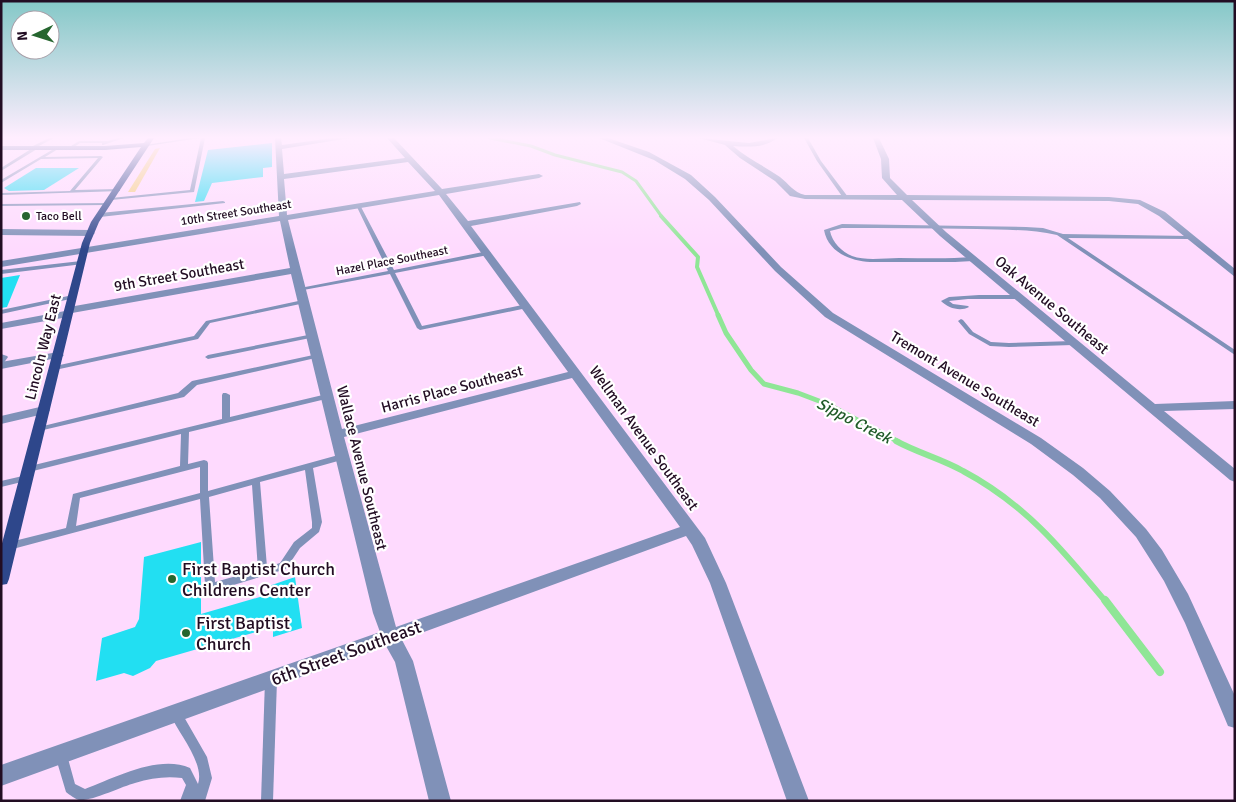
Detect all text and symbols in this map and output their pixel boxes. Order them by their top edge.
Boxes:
north arrow [10,10,60,60]
text: N [14,30,31,41]
street label: 10th Street Southeast [180,197,292,229]
place label: Taco Bell [36,209,82,224]
marker: Taco Bell [20,210,32,222]
street label: Hazel Place Southeast [335,243,449,279]
street label: Oak Avenue Southeast [991,252,1113,358]
street label: 9th Street Southeast [112,255,246,295]
street label: Lincoln Way East [21,292,65,402]
street label: Tremont Avenue Southeast [887,327,1043,431]
street label: Harris Place Southeast [379,361,525,417]
street label: Wellman Avenue Southeast [586,362,702,514]
street label: Wallace Avenue Southeast [333,384,391,552]
water label: Sippo Creek [813,394,897,449]
place label: First Baptist Church Childrens Center [182,558,335,601]
marker: First Baptist Church Childrens Center [166,573,178,585]
place label: First Baptist Church [196,612,290,655]
street label: 6th Street Southeast [268,616,424,690]
marker: First Baptist Church [180,627,192,639]

